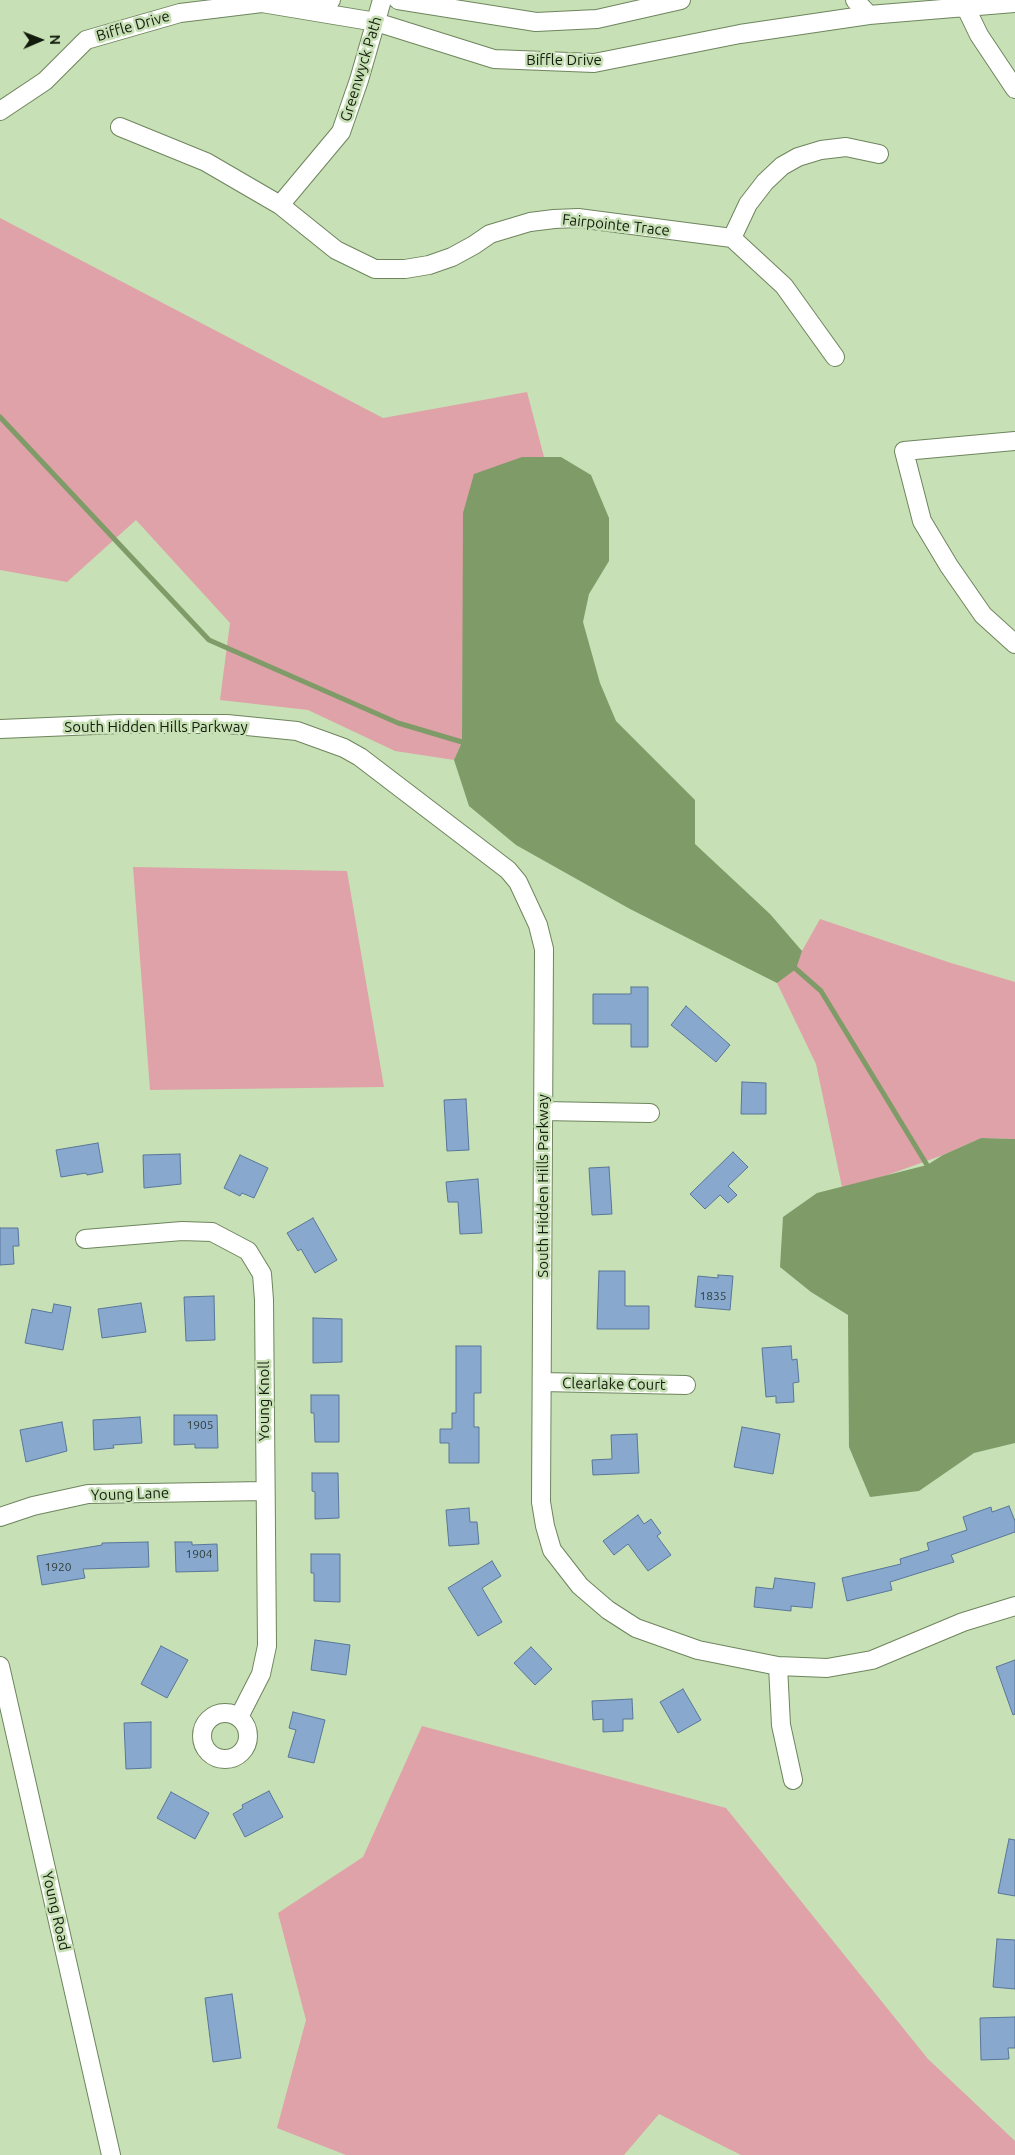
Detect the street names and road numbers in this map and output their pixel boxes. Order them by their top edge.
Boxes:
street label: Biffle Drive [94,7,172,45]
street label: Greenwyck Path [336,14,386,124]
street label: Biffle Drive [526,51,602,69]
street label: Fairpointe Trace [561,210,671,240]
street label: South Hidden Hills Parkway [64,718,248,736]
street label: South Hidden Hills Parkway [534,1094,552,1278]
street label: Young Knoll [255,1361,273,1441]
street label: Clearlake Court [562,1374,666,1394]
street label: Young Lane [91,1484,169,1504]
street label: Young Road [38,1870,74,1952]

